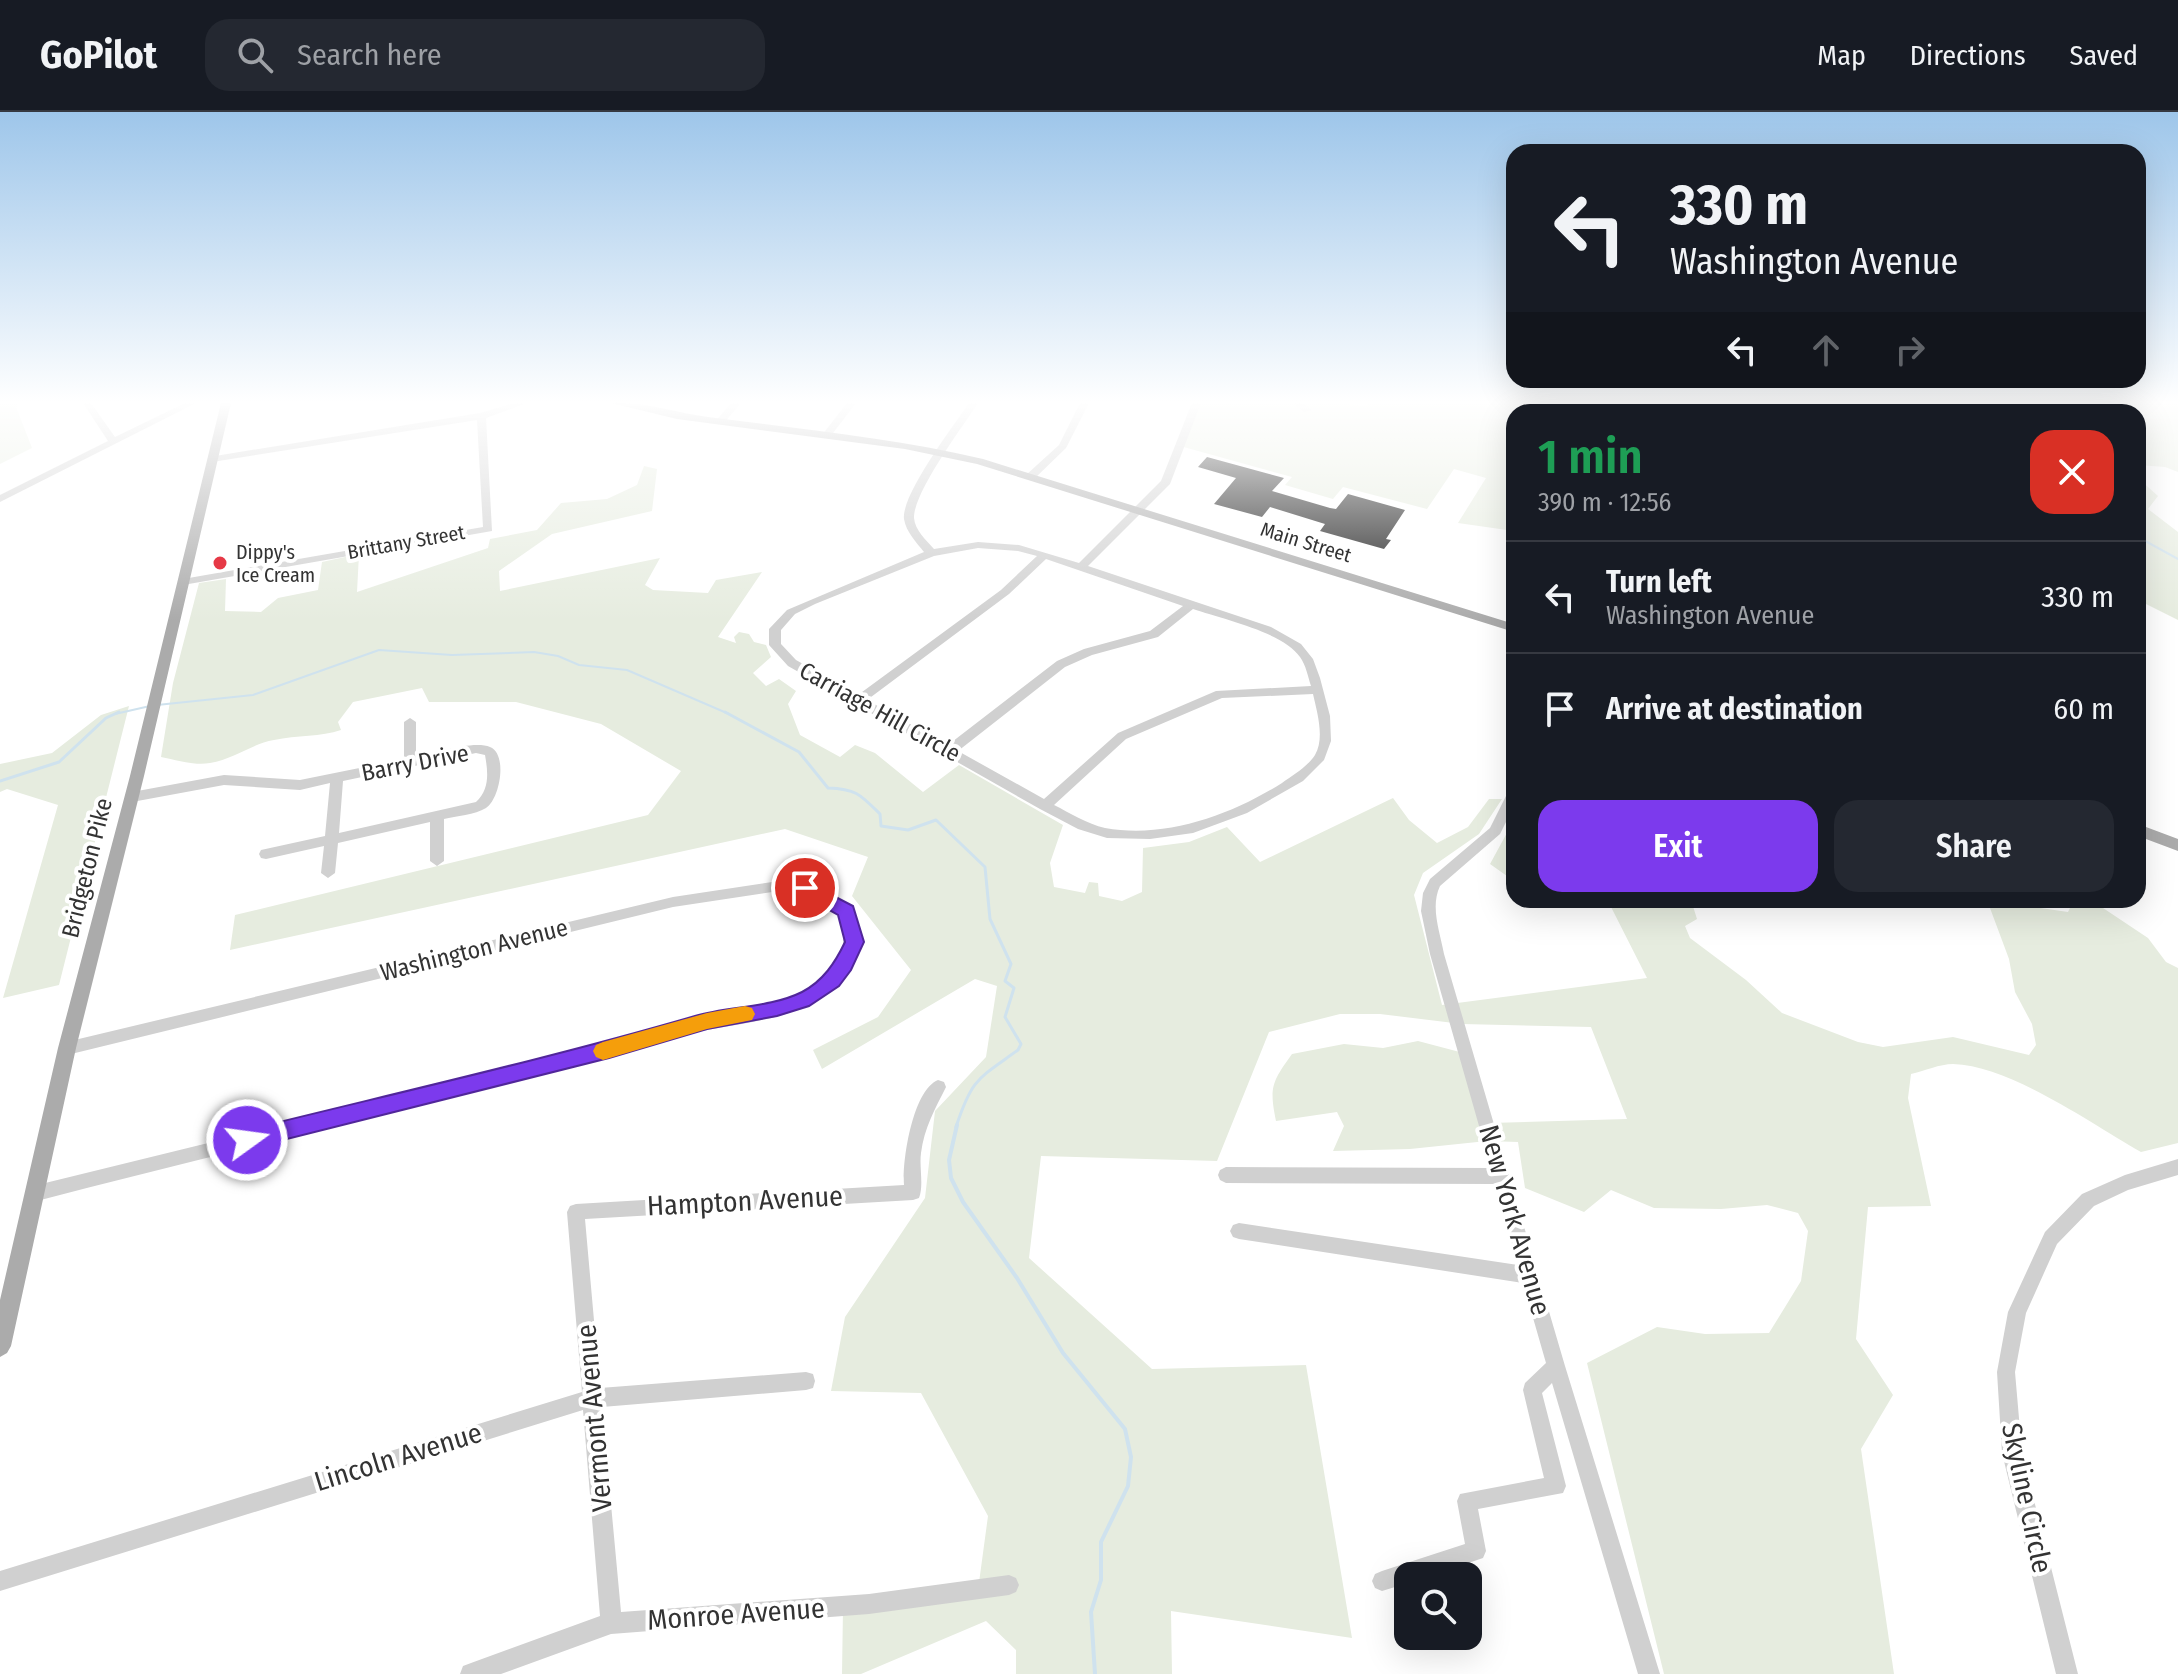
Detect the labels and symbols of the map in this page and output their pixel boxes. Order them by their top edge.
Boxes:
street label: Main Street [1258,517,1355,567]
street label: Brittany Street [345,520,467,564]
place label: Dippy's Ice Cream [236,540,315,587]
marker: Dippy's Ice Cream [211,554,229,572]
street label: Carriage Hill Circle [795,656,965,768]
street label: Barry Drive [359,739,471,787]
street label: Bridgeton Pike [56,795,118,941]
pin [771,854,839,922]
street label: Washington Avenue [377,913,571,987]
position arrow [205,1098,289,1182]
street label: New York Avenue [1472,1121,1558,1319]
street label: Hampton Avenue [646,1179,844,1223]
street label: Vermont Avenue [569,1323,619,1513]
street label: Lincoln Avenue [310,1416,486,1498]
street label: Skyline Circle [1995,1420,2059,1576]
street label: Monroe Avenue [646,1591,826,1637]

